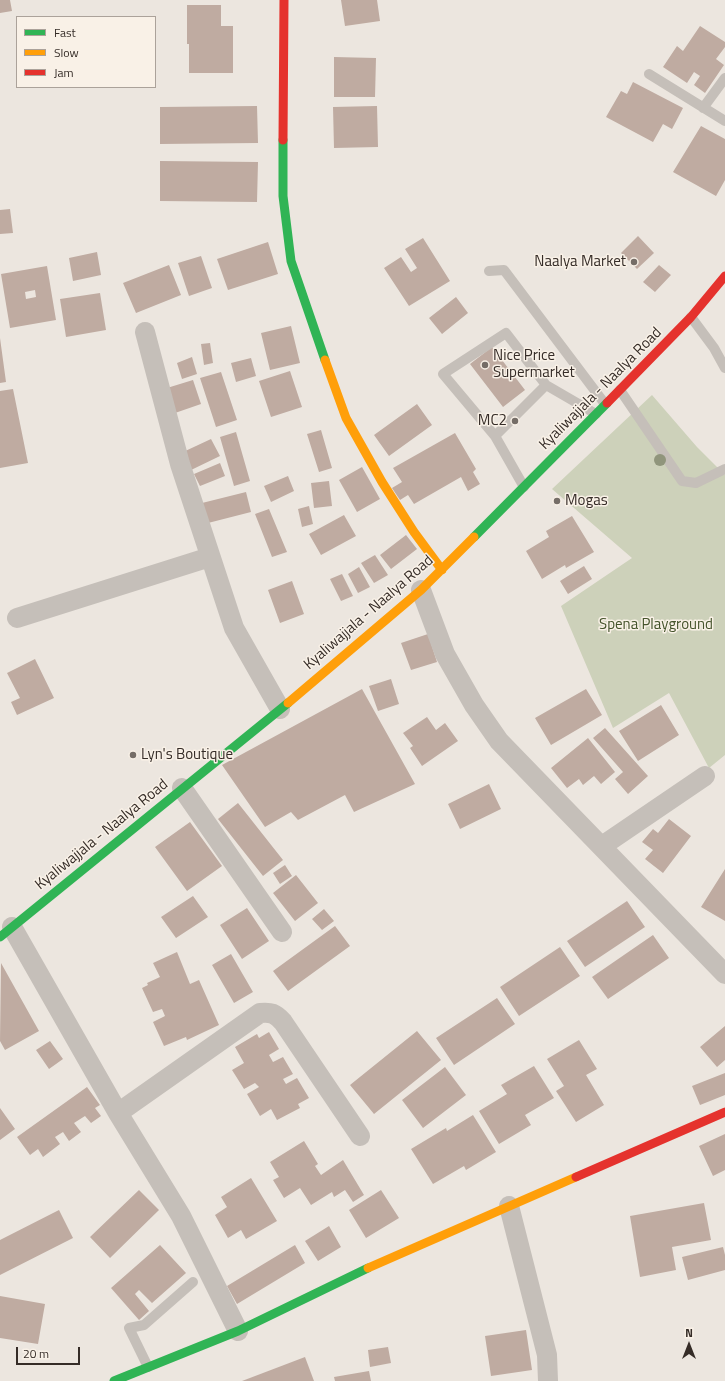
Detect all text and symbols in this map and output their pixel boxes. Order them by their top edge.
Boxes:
legend [16,16,156,88]
text: Fast [54,23,76,42]
text: Slow [54,43,79,62]
text: Jam [54,63,74,82]
place label: Naalya Market [534,253,626,271]
marker: Naalya Market [629,257,639,267]
street label: Kyaliwajjala - Naalya Road [536,324,666,454]
place label: Nice Price Supermarket [493,347,575,382]
marker: Nice Price Supermarket [480,360,490,370]
place label: MC2 [478,412,507,430]
marker: MC2 [510,416,520,426]
place label: Mogas [565,492,608,510]
marker: Mogas [552,496,562,506]
street label: Kyaliwajjala - Naalya Road [301,552,437,674]
park label: Spena Playground [599,616,713,634]
place label: Lyn's Boutique [141,746,233,764]
marker: Lyn's Boutique [128,750,138,760]
street label: Kyaliwajjala - Naalya Road [32,776,172,894]
north arrow [669,1325,709,1365]
text: N [685,1325,693,1341]
scale bar [18,1339,82,1365]
text: 20 m [23,1344,49,1363]

